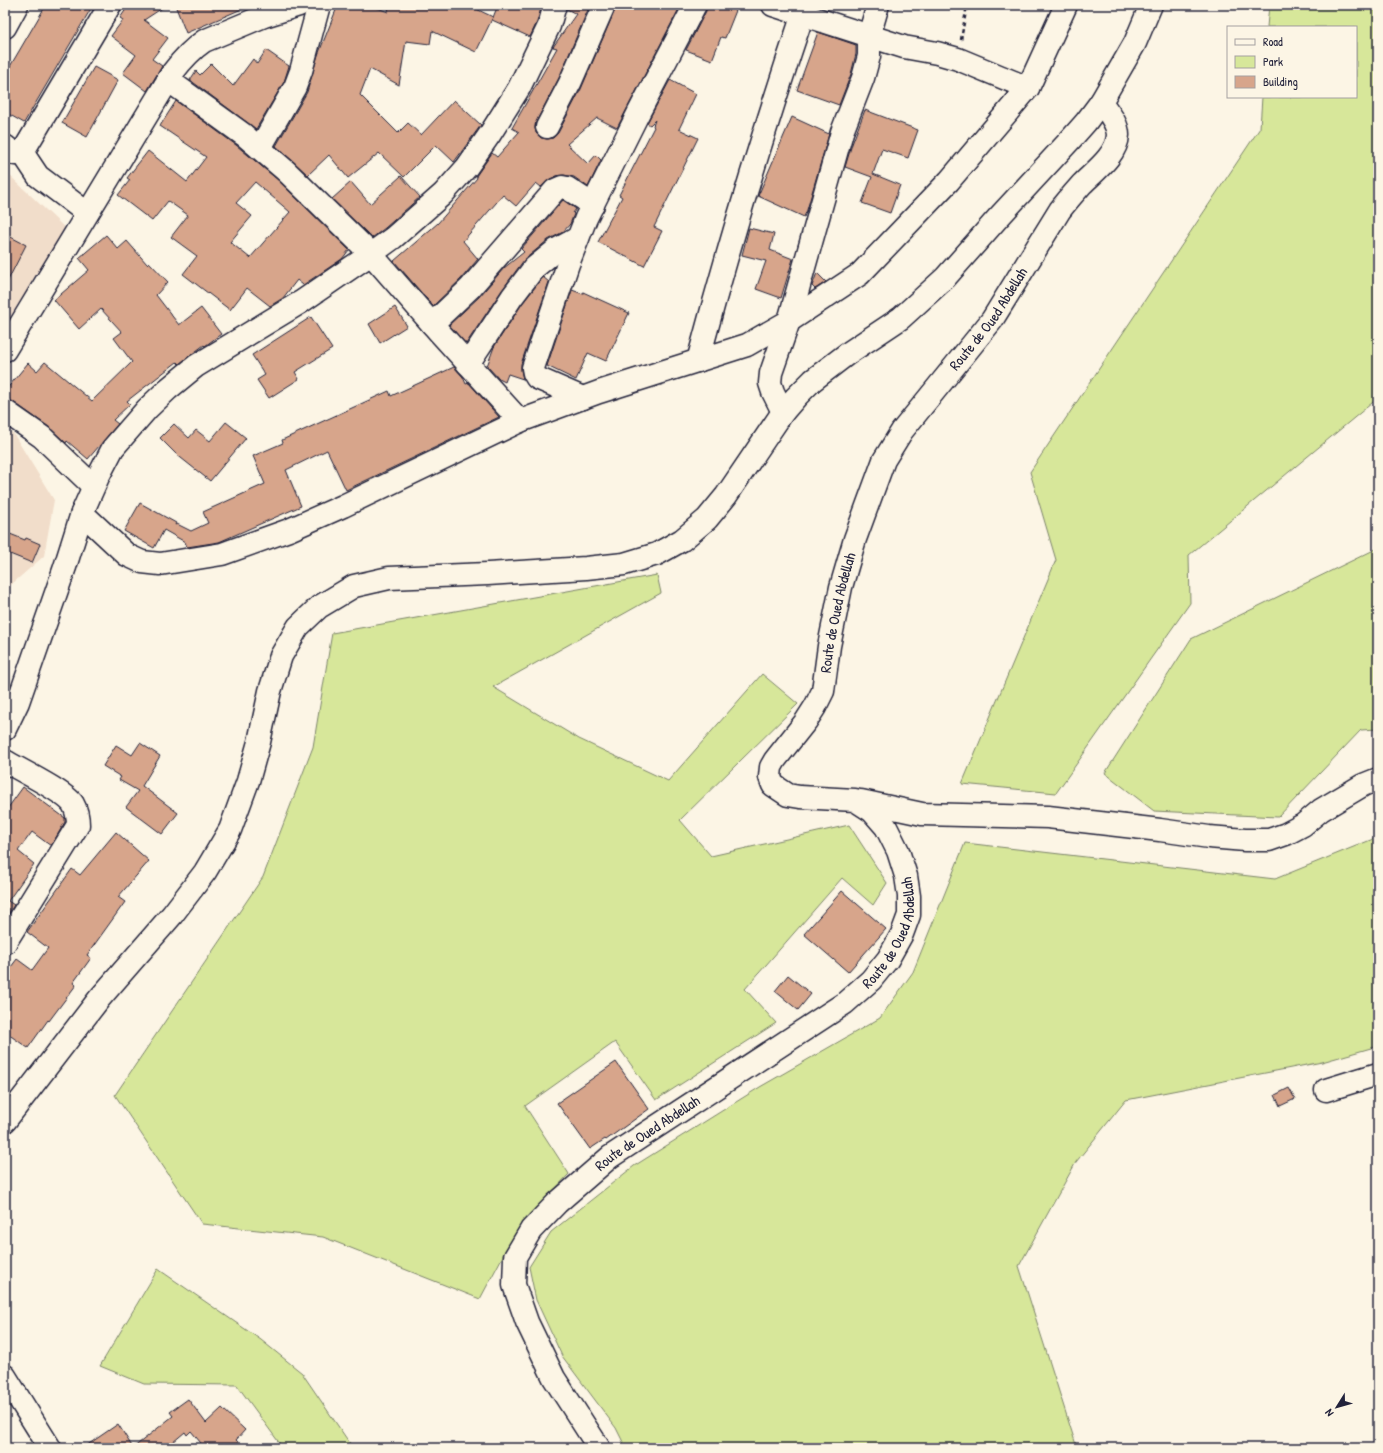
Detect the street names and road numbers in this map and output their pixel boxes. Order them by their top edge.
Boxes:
street label: Route de Oued Abdellah [944,263,1032,375]
street label: Route de Oued Abdellah [815,550,860,674]
street label: Route de Oued Abdellah [857,876,919,993]
street label: Route de Oued Abdellah [590,1090,704,1176]

